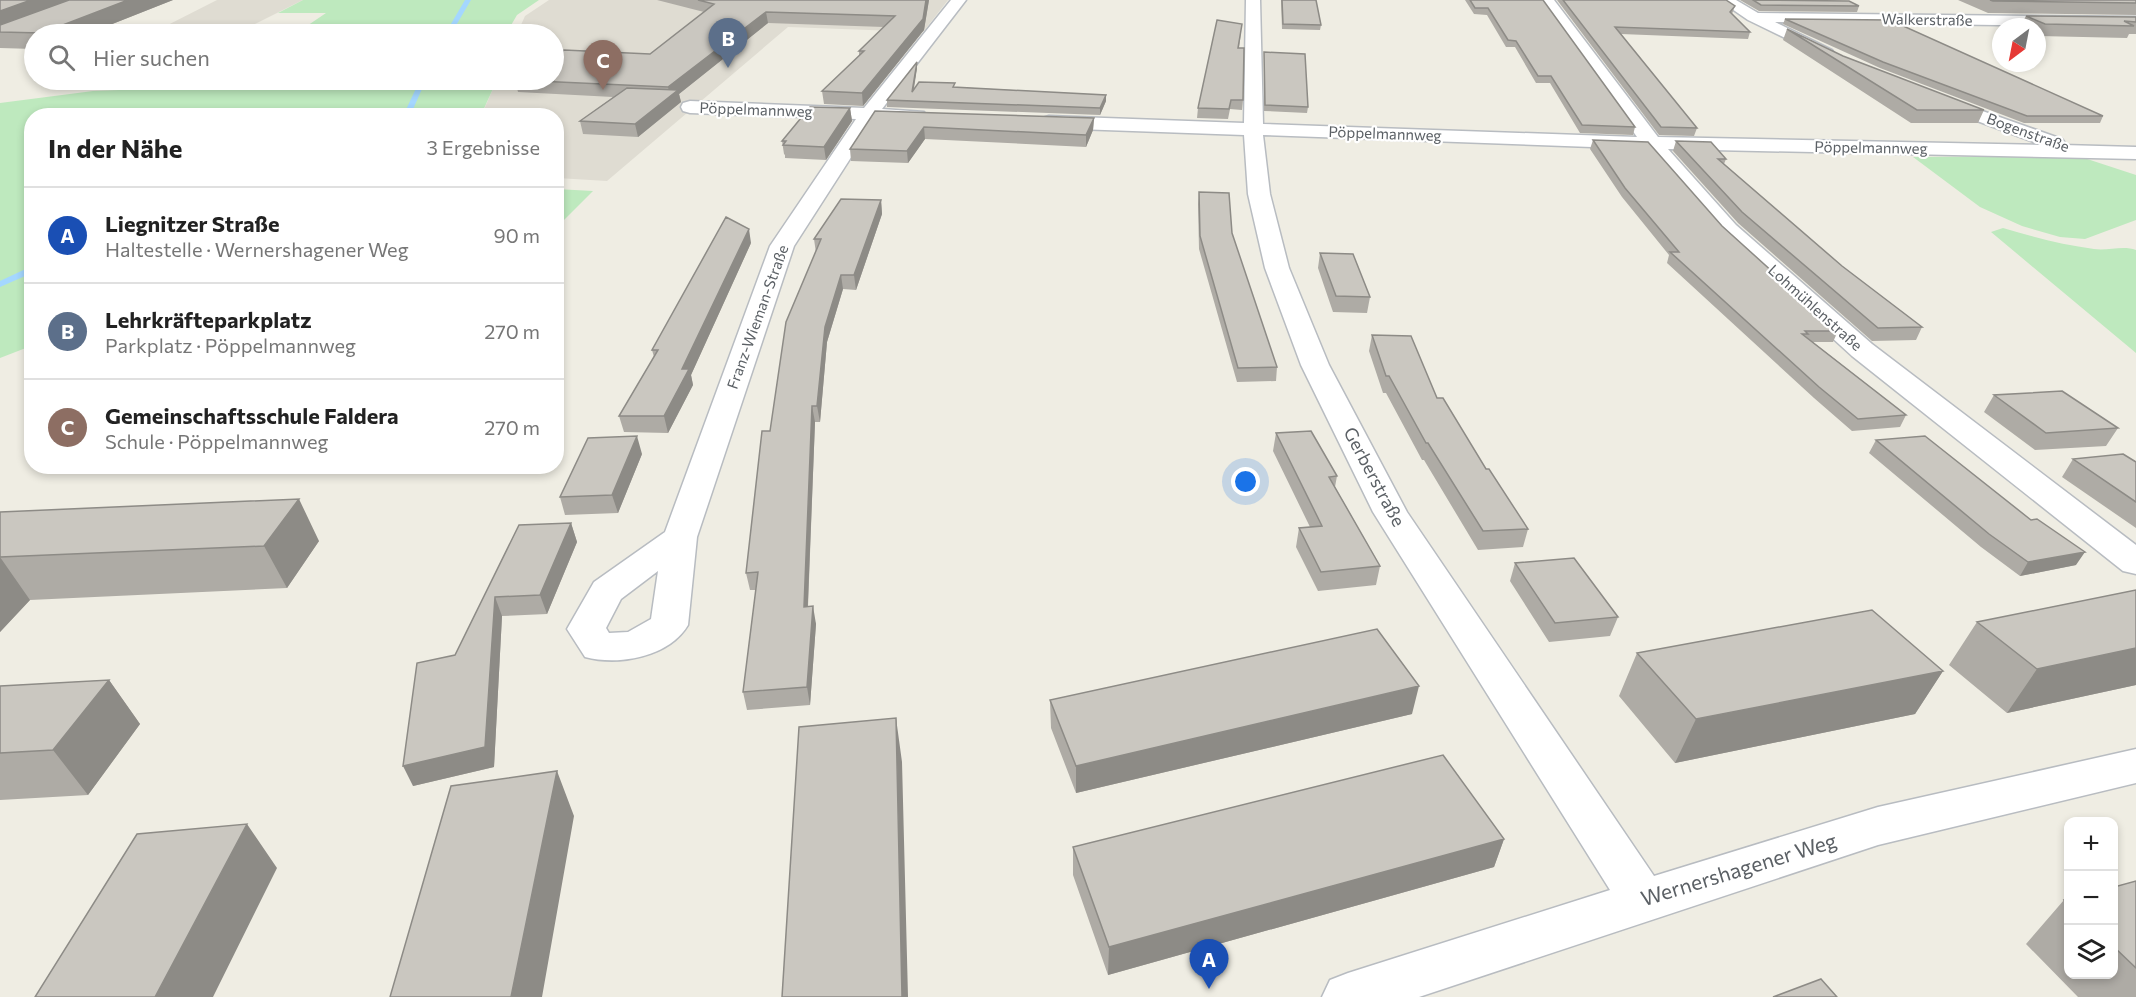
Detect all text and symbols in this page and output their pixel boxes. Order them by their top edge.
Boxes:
street label: Walkerstraße [1881,9,1973,29]
north arrow [1992,18,2046,72]
pin: B [708,19,748,68]
search box [24,24,564,90]
pin: C [584,40,622,90]
icon: search [45,41,78,74]
text: Hier suchen [93,44,210,71]
street label: Pöppelmannweg [699,98,813,120]
street label: Bogenstraße [1984,109,2072,155]
street label: Pöppelmannweg [1328,122,1442,144]
text: In der Nähe [48,132,183,163]
text: 3 Ergebnisse [427,135,540,159]
street label: Pöppelmannweg [1814,137,1928,157]
text: Liegnitzer Straße [105,210,280,237]
text: A [60,223,75,247]
text: 90 m [494,223,540,247]
text: Haltestelle · Wernershagener Weg [105,237,409,261]
street label: Franz-Wieman-Straße [723,242,792,391]
street label: Lohmühlenstraße [1765,260,1866,354]
text: Lehrkräfteparkplatz [105,306,311,333]
text: B [61,319,74,343]
text: 270 m [484,319,540,343]
text: Parkplatz · Pöppelmannweg [105,333,356,357]
text: Gemeinschaftsschule Faldera [105,402,399,429]
text: C [61,415,74,439]
text: 270 m [484,415,540,439]
street label: Gerberstraße [1340,423,1410,530]
text: Schule · Pöppelmannweg [105,429,328,453]
your location [1231,467,1260,496]
map controls [2064,817,2118,979]
button: + [2064,817,2118,871]
street label: Wernershagener Weg [1638,827,1839,910]
button: − [2064,871,2118,925]
button: layers [2064,925,2118,979]
pin: A [1190,940,1228,989]

